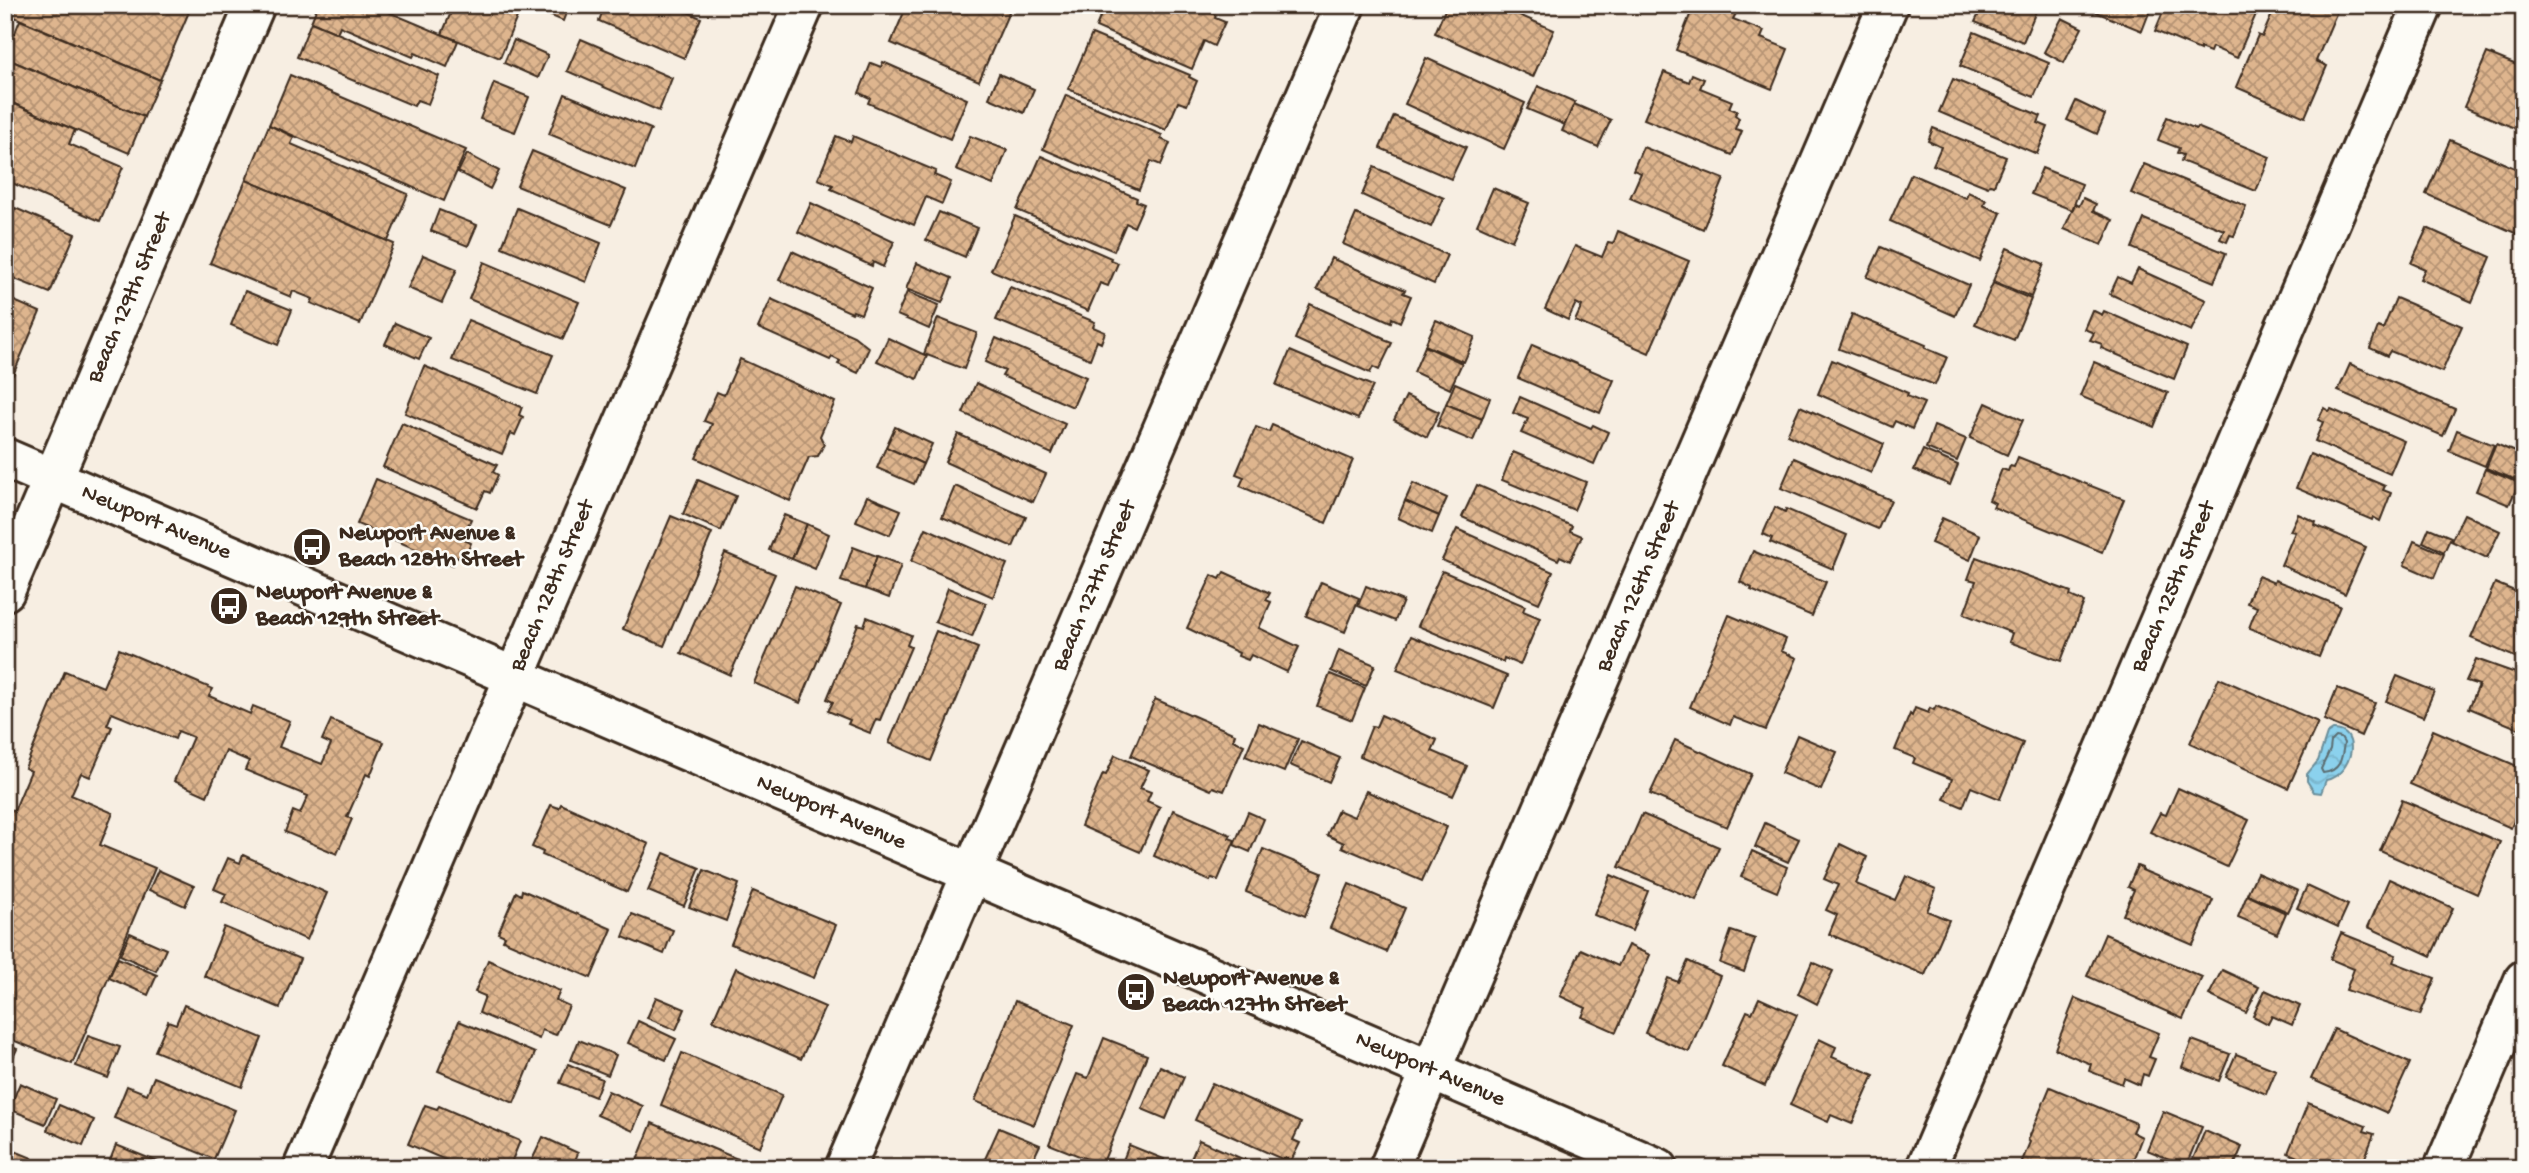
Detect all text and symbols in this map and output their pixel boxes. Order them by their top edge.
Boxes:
street label: Beach 129th Street [82,207,179,388]
street label: Newport Avenue [77,479,236,567]
street label: Beach 128th Street [504,495,602,677]
street label: Beach 127th Street [1046,495,1144,676]
street label: Beach 126th Street [1590,496,1688,677]
street label: Beach 125th Street [2125,496,2223,678]
place label: Newport Avenue & Beach 128th Street [338,521,525,574]
bus stop icon: Newport Avenue & Beach 128th Street [291,526,333,568]
place label: Newport Avenue & Beach 129th Street [255,580,441,633]
bus stop icon: Newport Avenue & Beach 129th Street [208,585,250,627]
street label: Newport Avenue [752,769,911,857]
place label: Newport Avenue & Beach 127th Street [1162,966,1349,1019]
bus stop icon: Newport Avenue & Beach 127th Street [1115,971,1157,1013]
street label: Newport Avenue [1351,1026,1510,1114]

